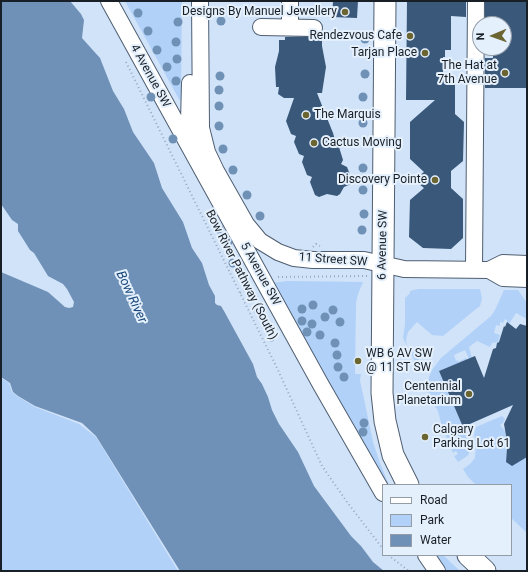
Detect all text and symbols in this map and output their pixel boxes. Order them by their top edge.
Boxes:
place label: Designs By Manuel Jewellery [182,5,337,19]
marker: Designs By Manuel Jewellery [340,7,350,17]
north arrow [472,16,512,56]
place label: Rendezvous Cafe [309,29,402,43]
marker: Rendezvous Cafe [405,31,415,41]
text: N [474,32,487,41]
street label: 4 Avenue SW [127,42,173,110]
place label: Tarjan Place [351,46,417,60]
marker: Tarjan Place [420,48,430,58]
place label: The Hat at 7th Avenue [438,59,497,87]
marker: The Hat at 7th Avenue [500,68,510,78]
place label: The Marquis [314,108,381,122]
marker: The Marquis [301,110,311,120]
place label: Cactus Moving [322,136,402,150]
marker: Cactus Moving [309,138,319,148]
place label: Discovery Pointe [338,173,427,187]
marker: Discovery Pointe [430,175,440,185]
street label: Bow River Pathway (South) [202,208,280,342]
street label: 6 Avenue SW [375,210,391,280]
street label: 5 Avenue SW [237,240,283,308]
street label: 11 Street SW [298,250,368,270]
water label: Bow River [112,269,150,325]
place label: WB 6 AV SW @ 11 ST SW [366,347,433,375]
marker: WB 6 AV SW @ 11 ST SW [353,356,363,366]
place label: Centennial Planetarium [396,380,461,408]
marker: Centennial Planetarium [464,389,474,399]
place label: Calgary Parking Lot 61 [433,423,510,451]
marker: Calgary Parking Lot 61 [420,432,430,442]
legend [382,484,512,556]
text: Road [420,493,448,507]
text: Park [420,513,444,527]
text: Water [420,533,451,547]

